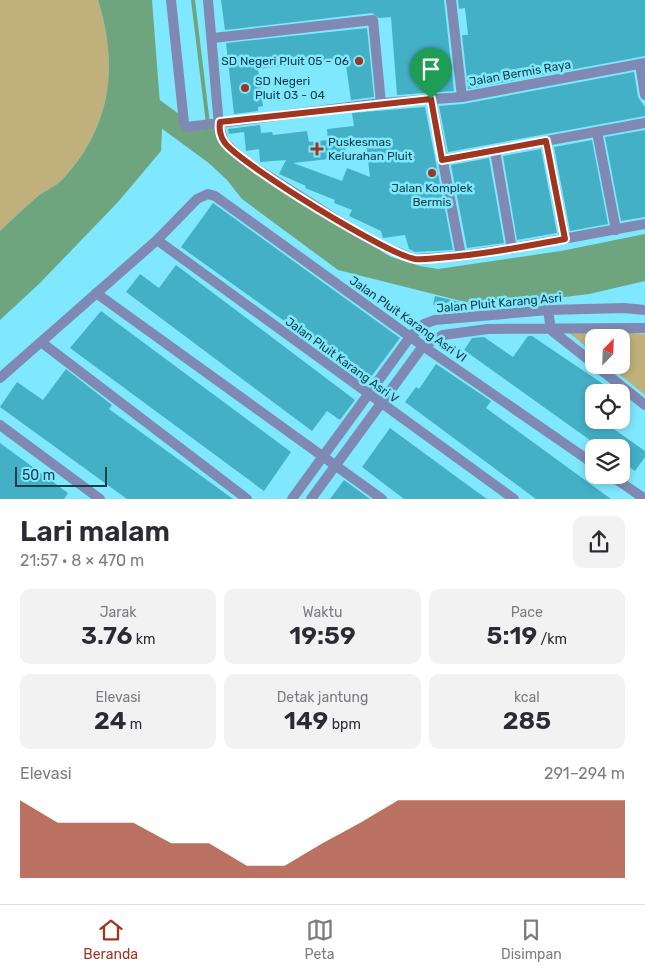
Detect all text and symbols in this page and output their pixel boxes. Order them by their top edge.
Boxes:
pin [410,48,452,99]
place label: SD Negeri Pluit 05 - 06 [221,54,349,68]
marker: SD Negeri Pluit 05 - 06 [353,55,365,67]
icon: arrive [417,55,445,83]
street label: Jalan Bermis Raya [468,57,572,89]
place label: SD Negeri Pluit 03 - 04 [255,74,326,102]
marker: SD Negeri Pluit 03 - 04 [239,82,251,94]
place label: Puskesmas Kelurahan Pluit [328,135,413,163]
marker: Puskesmas Kelurahan Pluit [310,142,324,156]
marker: Jalan Komplek Bermis [426,167,438,179]
place label: Jalan Komplek Bermis [391,181,473,209]
street label: Jalan Pluit Karang Asri VI [347,273,469,365]
street label: Jalan Pluit Karang Asri [436,291,562,315]
street label: Jalan Pluit Karang Asri V [283,314,401,406]
north arrow [585,329,630,374]
map controls [585,329,630,484]
button: locate [585,384,630,429]
button: layers [585,439,630,484]
scale bar [15,464,108,487]
text: 50 m [22,467,55,484]
text: Lari malam [20,515,170,548]
button: share [573,516,625,568]
text: 21:57 · 8 × 470 m [20,551,144,570]
text: Jarak [100,604,137,621]
text: Waktu [303,604,342,621]
text: Pace [511,604,543,621]
text: 3.76 [81,621,132,650]
text: 19:59 [289,621,356,650]
text: 5:19 [487,621,537,650]
text: km [132,631,155,648]
text: /km [537,631,567,648]
text: Elevasi [96,689,141,706]
text: Detak jantung [277,689,368,706]
text: kcal [514,689,540,706]
text: 24 [94,706,126,735]
text: 149 [284,706,328,735]
text: 285 [503,706,551,735]
text: m [126,716,142,733]
text: bpm [328,716,361,733]
text: Elevasi [20,764,72,783]
text: 291–294 m [544,764,625,783]
tab: Beranda [83,916,138,963]
tab: Peta [305,916,334,963]
tab: Disimpan [501,916,562,963]

